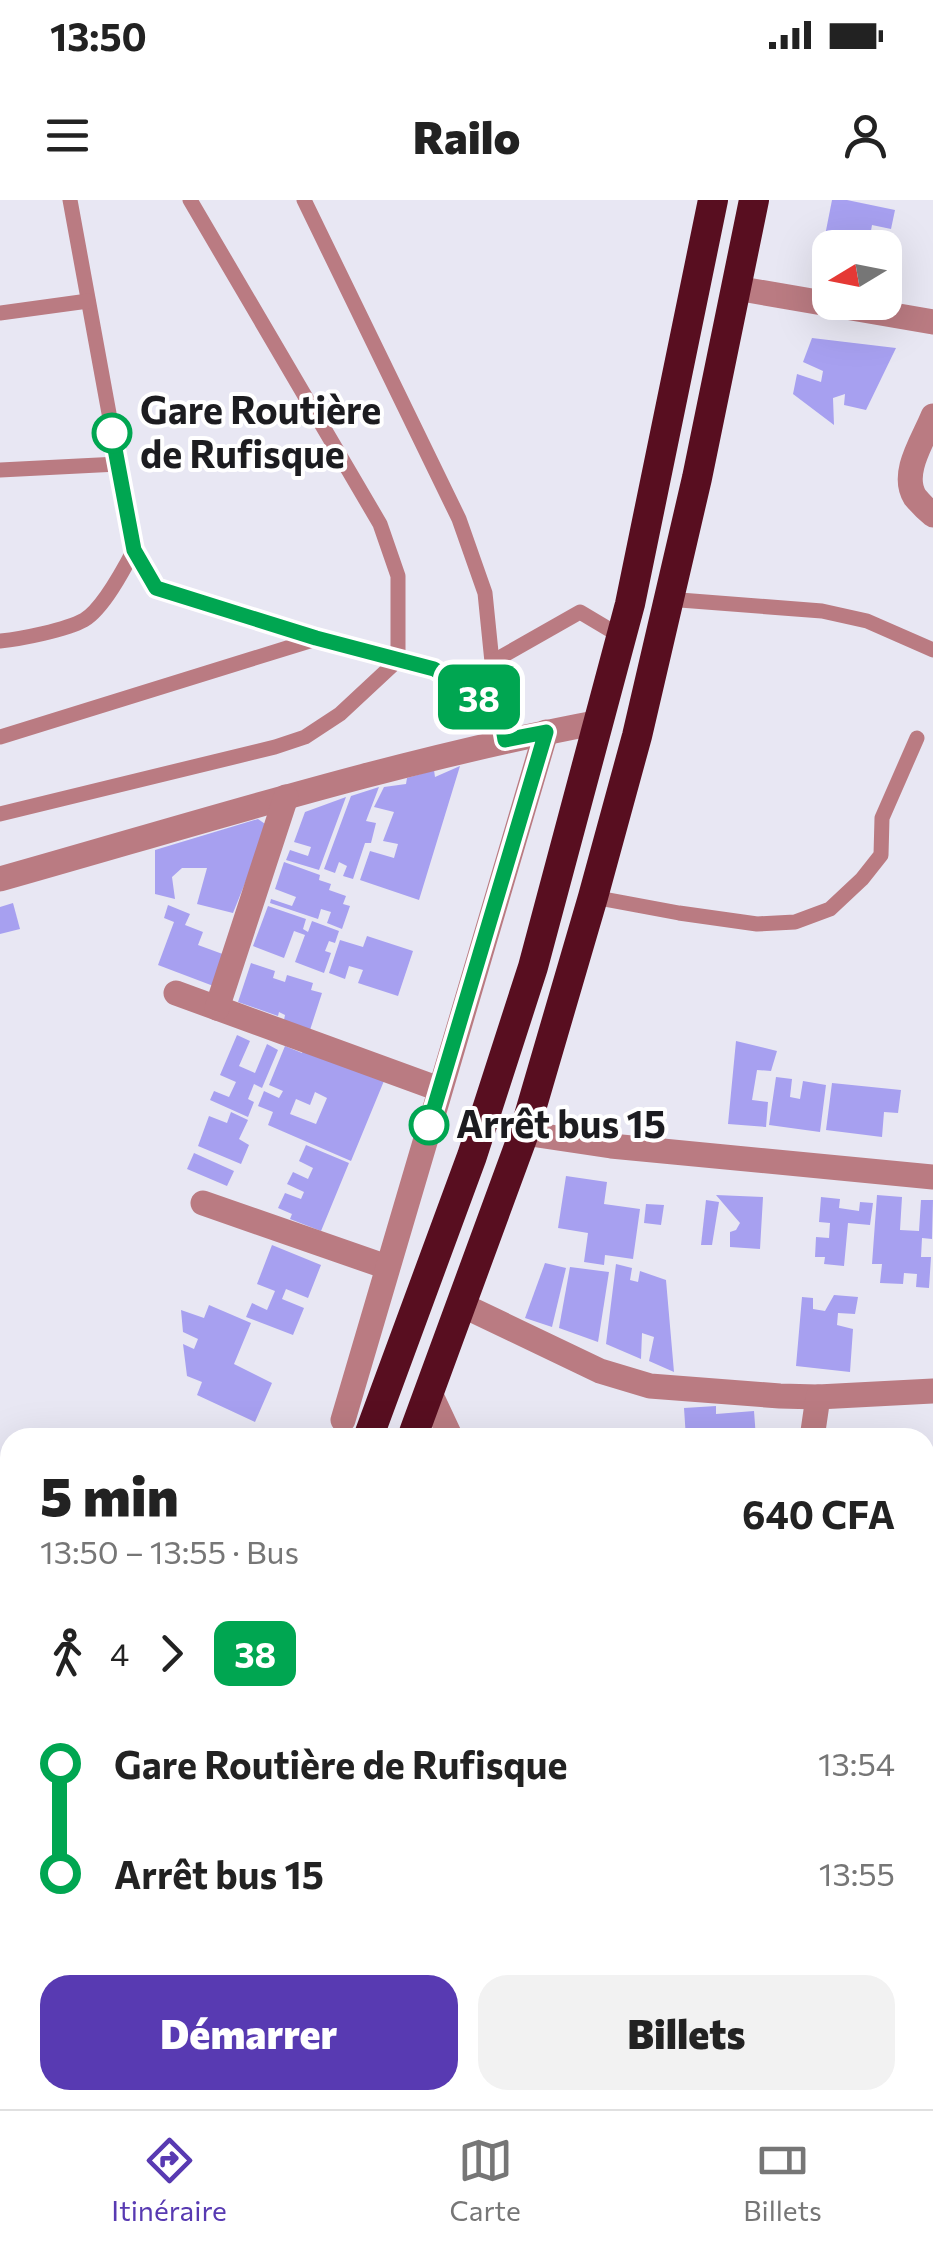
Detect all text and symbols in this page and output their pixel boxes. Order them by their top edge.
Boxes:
text: 13:50 [50,12,147,59]
icon: menu [40,108,95,163]
text: Railo [413,108,520,163]
icon: person [838,108,893,163]
north arrow [812,230,902,320]
map controls [812,230,902,320]
place label: Gare Routière de Rufisque [140,385,381,476]
marker: Gare Routière de Rufisque [93,414,131,452]
line badge: 38 [434,664,524,730]
text: 38 [458,676,500,719]
place label: Arrêt bus 15 [456,1099,666,1146]
marker: Arrêt bus 15 [410,1106,448,1144]
text: 5 min [40,1460,179,1527]
text: 640 CFA [742,1490,895,1537]
text: 13:50 – 13:55 · Bus [40,1531,299,1571]
icon: walk [40,1626,95,1681]
icon: forward [144,1626,199,1681]
text: 38 [234,1632,276,1675]
text: 4 [110,1633,129,1673]
text: Gare Routière de Rufisque [114,1740,567,1787]
text: 13:54 [818,1743,895,1783]
text: Arrêt bus 15 [114,1850,324,1897]
text: 13:55 [819,1853,895,1893]
button: Démarrer [40,1975,458,2090]
button: Billets [478,1975,895,2090]
tab: Itinéraire [111,2133,227,2227]
tab: Carte [450,2133,521,2227]
tab: Billets [743,2133,822,2227]

